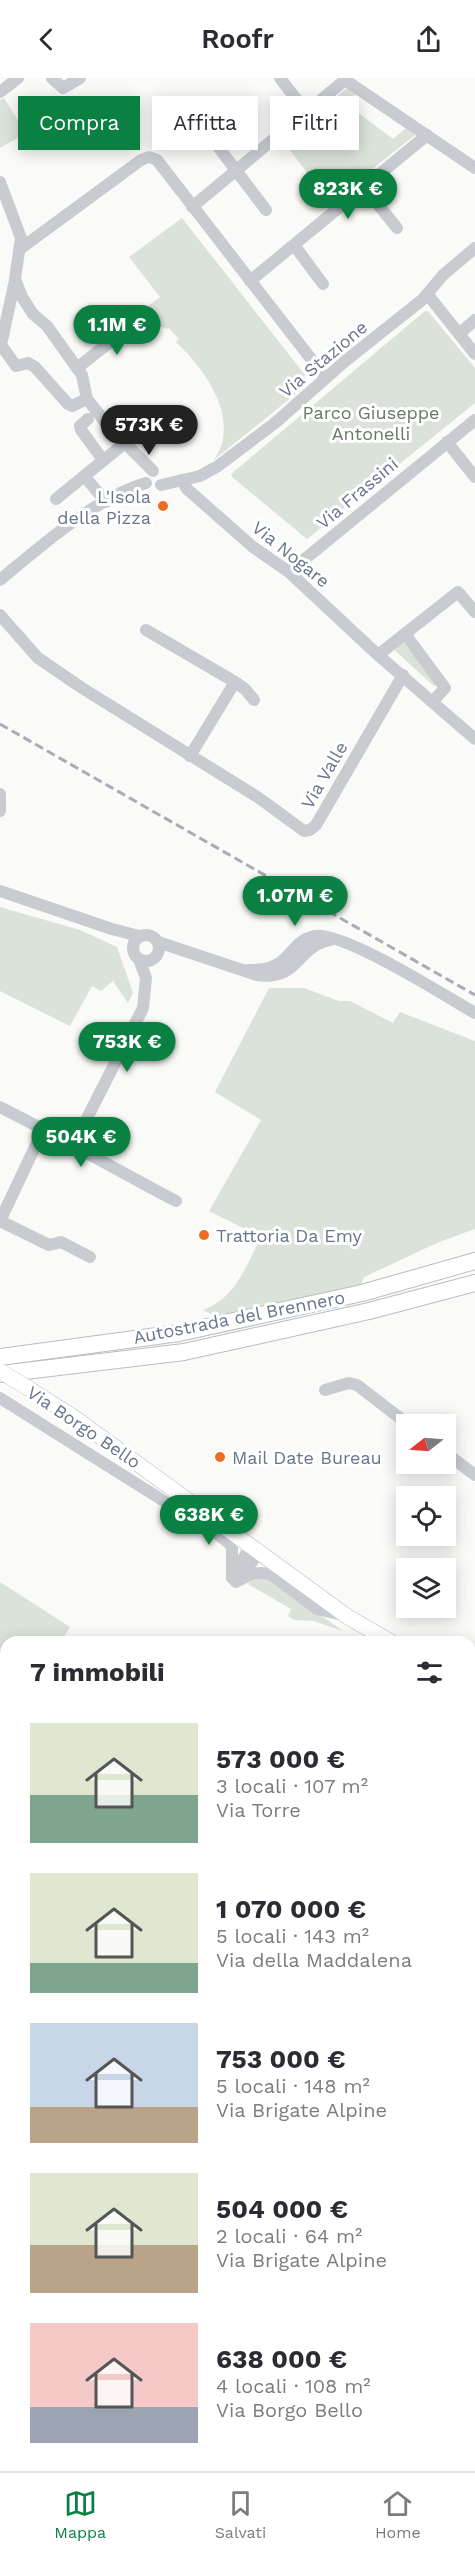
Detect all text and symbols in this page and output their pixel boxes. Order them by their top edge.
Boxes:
icon: back [30,23,63,56]
text: Roofr [201,23,274,55]
icon: share [412,23,445,56]
chip: Compra [18,96,140,150]
chip: Affitta [152,96,258,150]
chip: Filtri [270,96,359,150]
pin: 823K € [299,169,397,220]
text: 823K € [313,176,383,200]
pin: 1.1M € [68,305,166,356]
text: 1.1M € [88,312,146,336]
street label: Via Stazione [275,316,371,402]
park label: Parco Giuseppe Antonelli [303,402,440,444]
pin: 573K € [100,405,198,456]
text: 573K € [115,412,183,436]
street label: Via Frassini [312,453,402,533]
place label: L'Isola della Pizza [57,486,151,528]
marker: L'Isola della Pizza [156,499,170,513]
street label: Via Nogare [248,516,334,592]
street label: Via Valle [296,738,352,812]
pin: 1.07M € [240,876,350,927]
text: 1.07M € [257,883,333,907]
pin: 753K € [78,1022,176,1073]
text: 753K € [93,1029,161,1053]
pin: 504K € [32,1117,130,1168]
text: 504K € [46,1124,116,1148]
place label: Trattoria Da Emy [216,1225,363,1246]
marker: Trattoria Da Emy [197,1228,211,1242]
street label: Autostrada del Brennero [131,1286,347,1348]
street label: Via Borgo Bello [23,1381,145,1473]
north arrow [396,1414,456,1474]
map controls [396,1414,456,1618]
place label: Mail Date Bureau [232,1447,382,1468]
marker: Mail Date Bureau [213,1450,227,1464]
button: locate [396,1486,456,1546]
pin: 638K € [160,1495,258,1546]
text: 638K € [174,1502,244,1526]
button: layers [396,1558,456,1618]
icon: filters [413,1656,446,1689]
text: 7 immobili [30,1657,165,1687]
text: 573 000 € [216,1744,345,1774]
icon: home [78,1747,150,1819]
text: 3 locali · 107 m² [216,1774,368,1798]
text: Via Torre [216,1798,301,1822]
text: 1 070 000 € [216,1894,366,1924]
icon: home [78,1897,150,1969]
text: 5 locali · 143 m² [216,1924,369,1948]
text: Via della Maddalena [216,1948,412,1972]
text: 753 000 € [216,2044,345,2074]
icon: home [78,2047,150,2119]
text: 5 locali · 148 m² [216,2074,370,2098]
text: Via Brigate Alpine [216,2098,387,2122]
text: 504 000 € [216,2194,348,2224]
icon: home [78,2197,150,2269]
text: 2 locali · 64 m² [216,2224,362,2248]
text: Via Brigate Alpine [216,2248,387,2272]
text: 638 000 € [216,2344,347,2374]
icon: home [78,2347,150,2419]
text: 4 locali · 108 m² [216,2374,371,2398]
text: Via Borgo Bello [216,2398,363,2422]
tab: Mappa [54,2487,106,2542]
tab: Salvati [215,2487,266,2542]
tab: Home [375,2487,421,2542]

